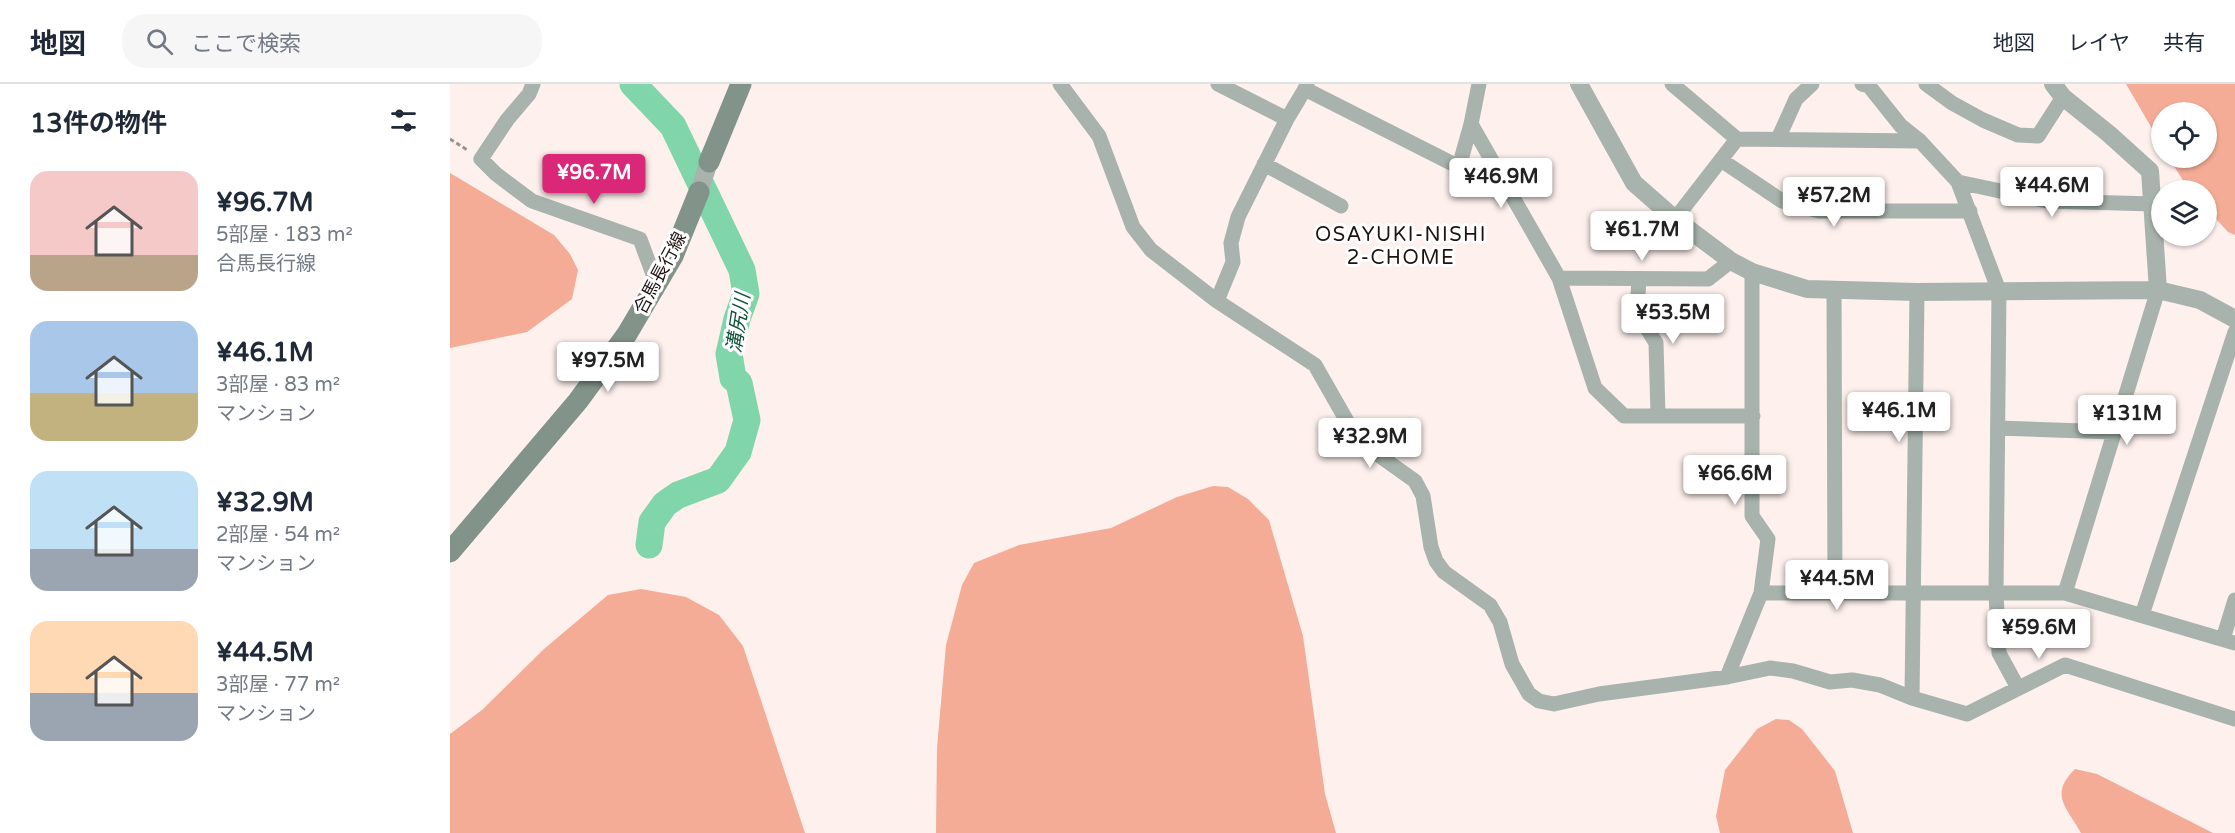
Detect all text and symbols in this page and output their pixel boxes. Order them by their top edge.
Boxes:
search box [122,14,542,68]
icon: search [143,25,176,58]
text: 地図 [30,27,86,61]
text: ここで検索 [191,31,301,57]
text: 地図 [1993,31,2035,56]
text: レイヤ [2068,31,2130,56]
text: 共有 [2163,31,2205,56]
map controls [2151,102,2217,246]
button: locate [2151,102,2217,168]
icon: filters [387,104,420,137]
text: 13件の物件 [30,108,167,139]
pin: ¥96.7M [545,154,643,205]
pin: ¥46.9M [1452,158,1550,209]
text: ¥96.7M [556,161,632,185]
text: ¥46.9M [1463,165,1539,189]
pin: ¥44.6M [2003,167,2101,218]
text: ¥44.6M [2014,174,2090,198]
pin: ¥57.2M [1785,177,1883,228]
button: layers [2151,180,2217,246]
text: ¥57.2M [1797,184,1871,208]
text: ¥96.7M [216,187,314,218]
icon: home [78,195,150,267]
pin: ¥61.7M [1593,211,1691,262]
text: ¥61.7M [1604,218,1680,242]
text: 5部屋 · 183 m² [216,223,353,247]
district label: OSAYUKI-NISHI 2-CHOME [1315,223,1487,270]
street label: 合馬長行線 [629,228,691,318]
text: 合馬長行線 [216,252,316,276]
water label: 溝尻川 [722,290,756,355]
pin: ¥53.5M [1624,294,1722,345]
text: ¥53.5M [1635,301,1711,325]
text: ¥46.1M [216,337,314,368]
pin: ¥97.5M [559,342,657,393]
icon: home [78,345,150,417]
text: ¥97.5M [571,349,645,373]
text: 3部屋 · 83 m² [216,373,340,397]
pin: ¥46.1M [1850,392,1948,443]
pin: ¥131M [2085,395,2169,446]
text: ¥46.1M [1861,399,1937,423]
text: マンション [216,402,316,426]
text: ¥131M [2092,402,2162,426]
pin: ¥32.9M [1321,418,1419,469]
text: ¥32.9M [1332,425,1408,449]
pin: ¥66.6M [1686,455,1784,506]
text: ¥66.6M [1697,462,1773,486]
text: ¥32.9M [216,487,314,518]
icon: home [78,495,150,567]
text: 2部屋 · 54 m² [216,523,340,547]
text: マンション [216,552,316,576]
pin: ¥44.5M [1788,560,1886,611]
text: ¥44.5M [1799,567,1875,591]
pin: ¥59.6M [1990,609,2088,660]
text: ¥59.6M [2001,616,2077,640]
text: ¥44.5M [216,637,314,668]
icon: home [78,645,150,717]
text: 3部屋 · 77 m² [216,673,340,697]
text: マンション [216,702,316,726]

